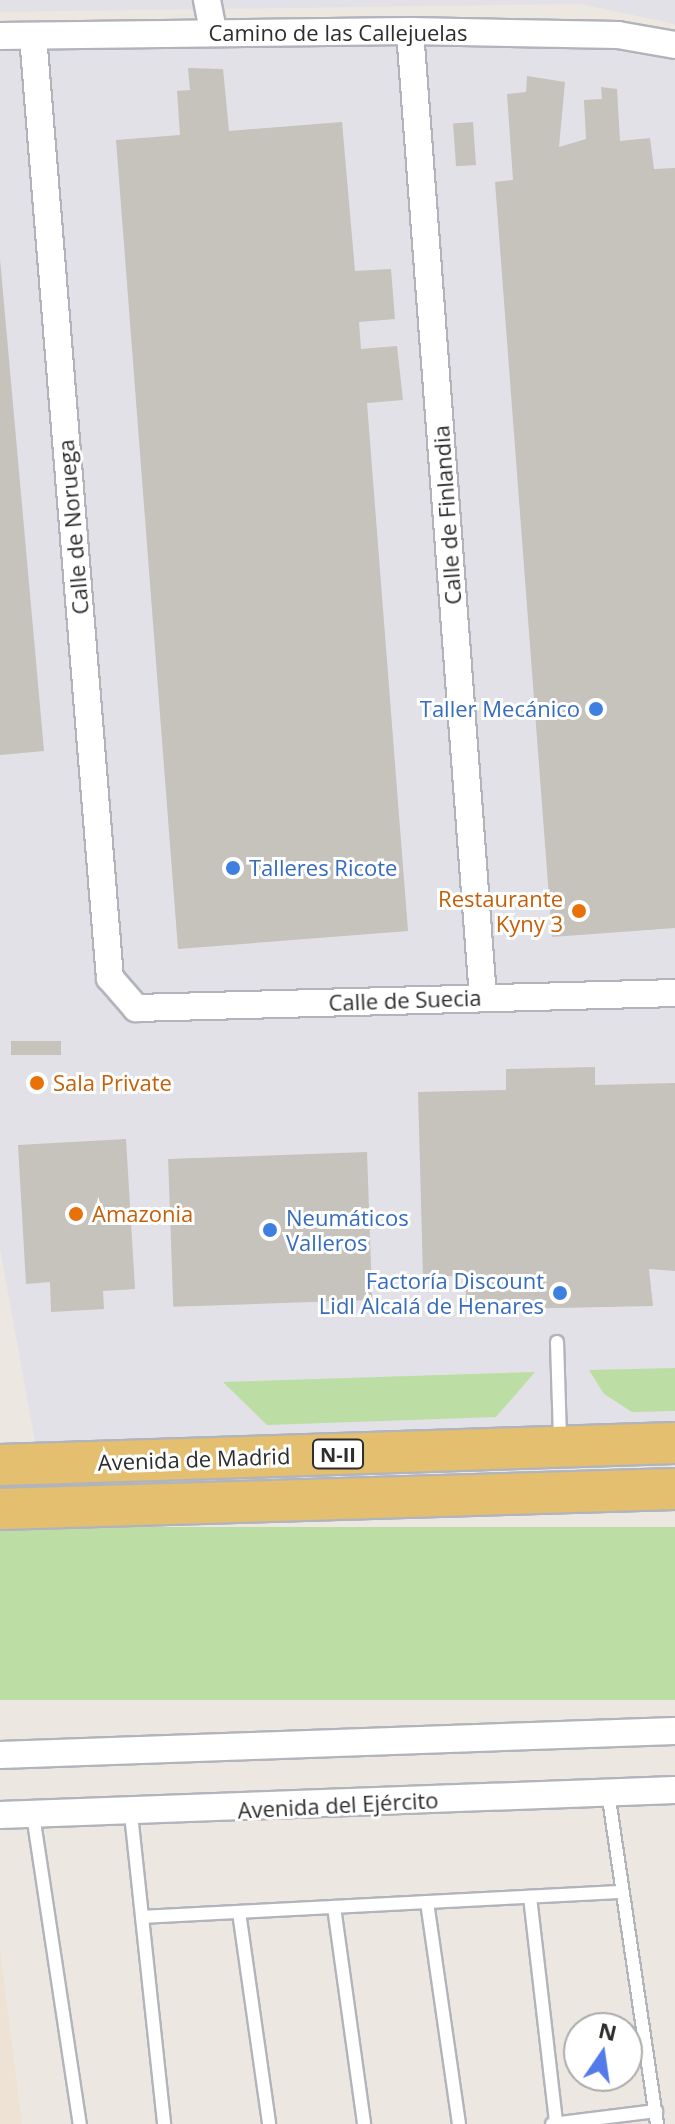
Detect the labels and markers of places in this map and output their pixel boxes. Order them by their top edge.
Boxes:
place label: Taller Mecánico [420,696,580,722]
marker: Taller Mecánico [587,700,605,718]
place label: Talleres Ricote [249,855,397,881]
marker: Talleres Ricote [224,859,242,877]
place label: Restaurante Kyny 3 [438,885,563,936]
marker: Restaurante Kyny 3 [570,902,588,920]
place label: Sala Private [53,1070,172,1096]
marker: Sala Private [28,1074,46,1092]
place label: Amazonia [92,1201,193,1227]
place label: Neumáticos Valleros [286,1204,409,1256]
marker: Amazonia [67,1205,85,1223]
marker: Neumáticos Valleros [261,1221,279,1239]
place label: Factoría Discount Lidl Alcalá de Henares [319,1267,544,1318]
marker: Factoría Discount Lidl Alcalá de Henares [551,1284,569,1302]

